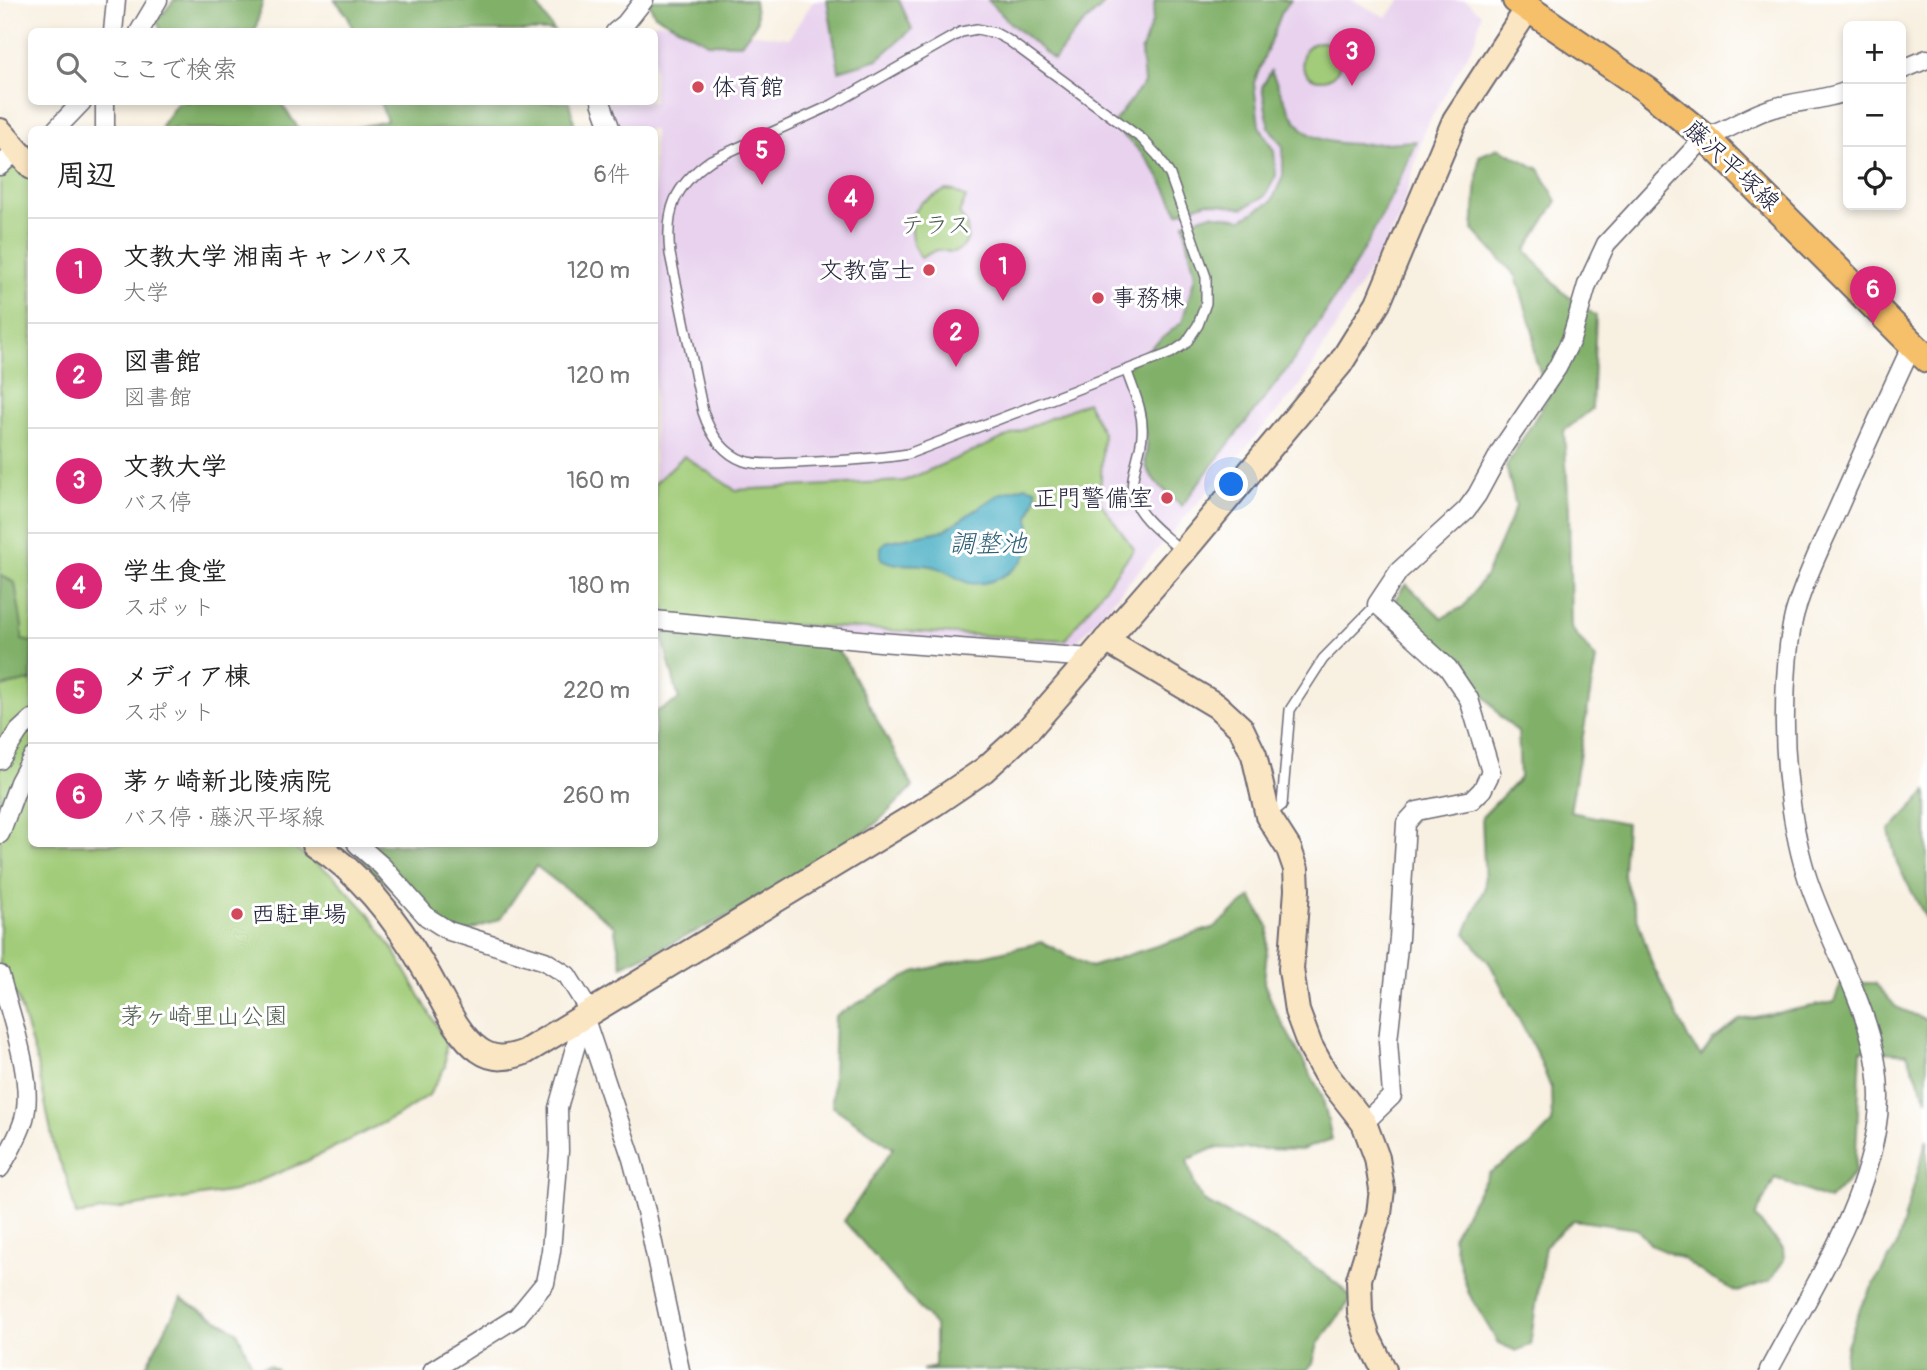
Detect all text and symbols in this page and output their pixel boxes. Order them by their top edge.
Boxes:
map controls [1843,21,1906,210]
button: + [1843,21,1906,84]
search box [28,28,658,105]
pin: 3 [1329,28,1375,86]
icon: search [52,48,90,86]
text: ここで検索 [108,54,238,86]
place label: 体育館 [712,73,784,102]
marker: 体育館 [690,79,706,95]
button: − [1843,84,1906,147]
street label: 藤沢平塚線 [1678,114,1786,218]
pin: 5 [739,127,785,185]
button: locate [1843,147,1906,210]
text: 周辺 [56,157,116,194]
text: 6件 [594,160,630,189]
pin: 4 [828,175,874,233]
park label: テラス [900,211,972,240]
text: 文教大学 湘南キャンパス [123,241,414,273]
pin: 1 [980,243,1026,301]
text: 1 [75,256,84,285]
text: 120 m [567,256,630,285]
place label: 文教富士 [819,256,915,285]
marker: 文教富士 [921,262,937,278]
pin: 6 [1850,266,1896,324]
text: 大学 [123,278,169,307]
place label: 事務棟 [1112,284,1184,313]
marker: 事務棟 [1090,290,1106,306]
pin: 2 [933,309,979,367]
text: 図書館 [123,346,201,378]
text: 2 [73,361,85,390]
text: 120 m [567,361,630,390]
text: 図書館 [123,383,192,412]
text: 文教大学 [123,451,227,483]
text: 3 [73,466,85,495]
text: 160 m [566,466,630,495]
your location [1214,467,1248,501]
place label: 正門警備室 [1033,484,1153,513]
text: バス停 [123,488,192,517]
marker: 正門警備室 [1159,490,1175,506]
water label: 調整池 [949,528,1028,560]
text: 学生食堂 [123,556,227,588]
text: 4 [72,571,86,600]
text: 180 m [568,571,630,600]
text: スポット [123,593,215,622]
text: メディア棟 [123,661,250,693]
text: 5 [73,676,85,705]
text: 220 m [563,676,630,705]
text: スポット [123,698,215,727]
text: 茅ヶ崎新北陵病院 [123,766,331,798]
text: 6 [72,781,86,810]
text: 260 m [563,781,630,810]
text: バス停 · 藤沢平塚線 [123,803,324,832]
place label: 西駐車場 [251,900,347,929]
marker: 西駐車場 [229,906,245,922]
park label: 茅ヶ崎里山公園 [120,1002,288,1031]

